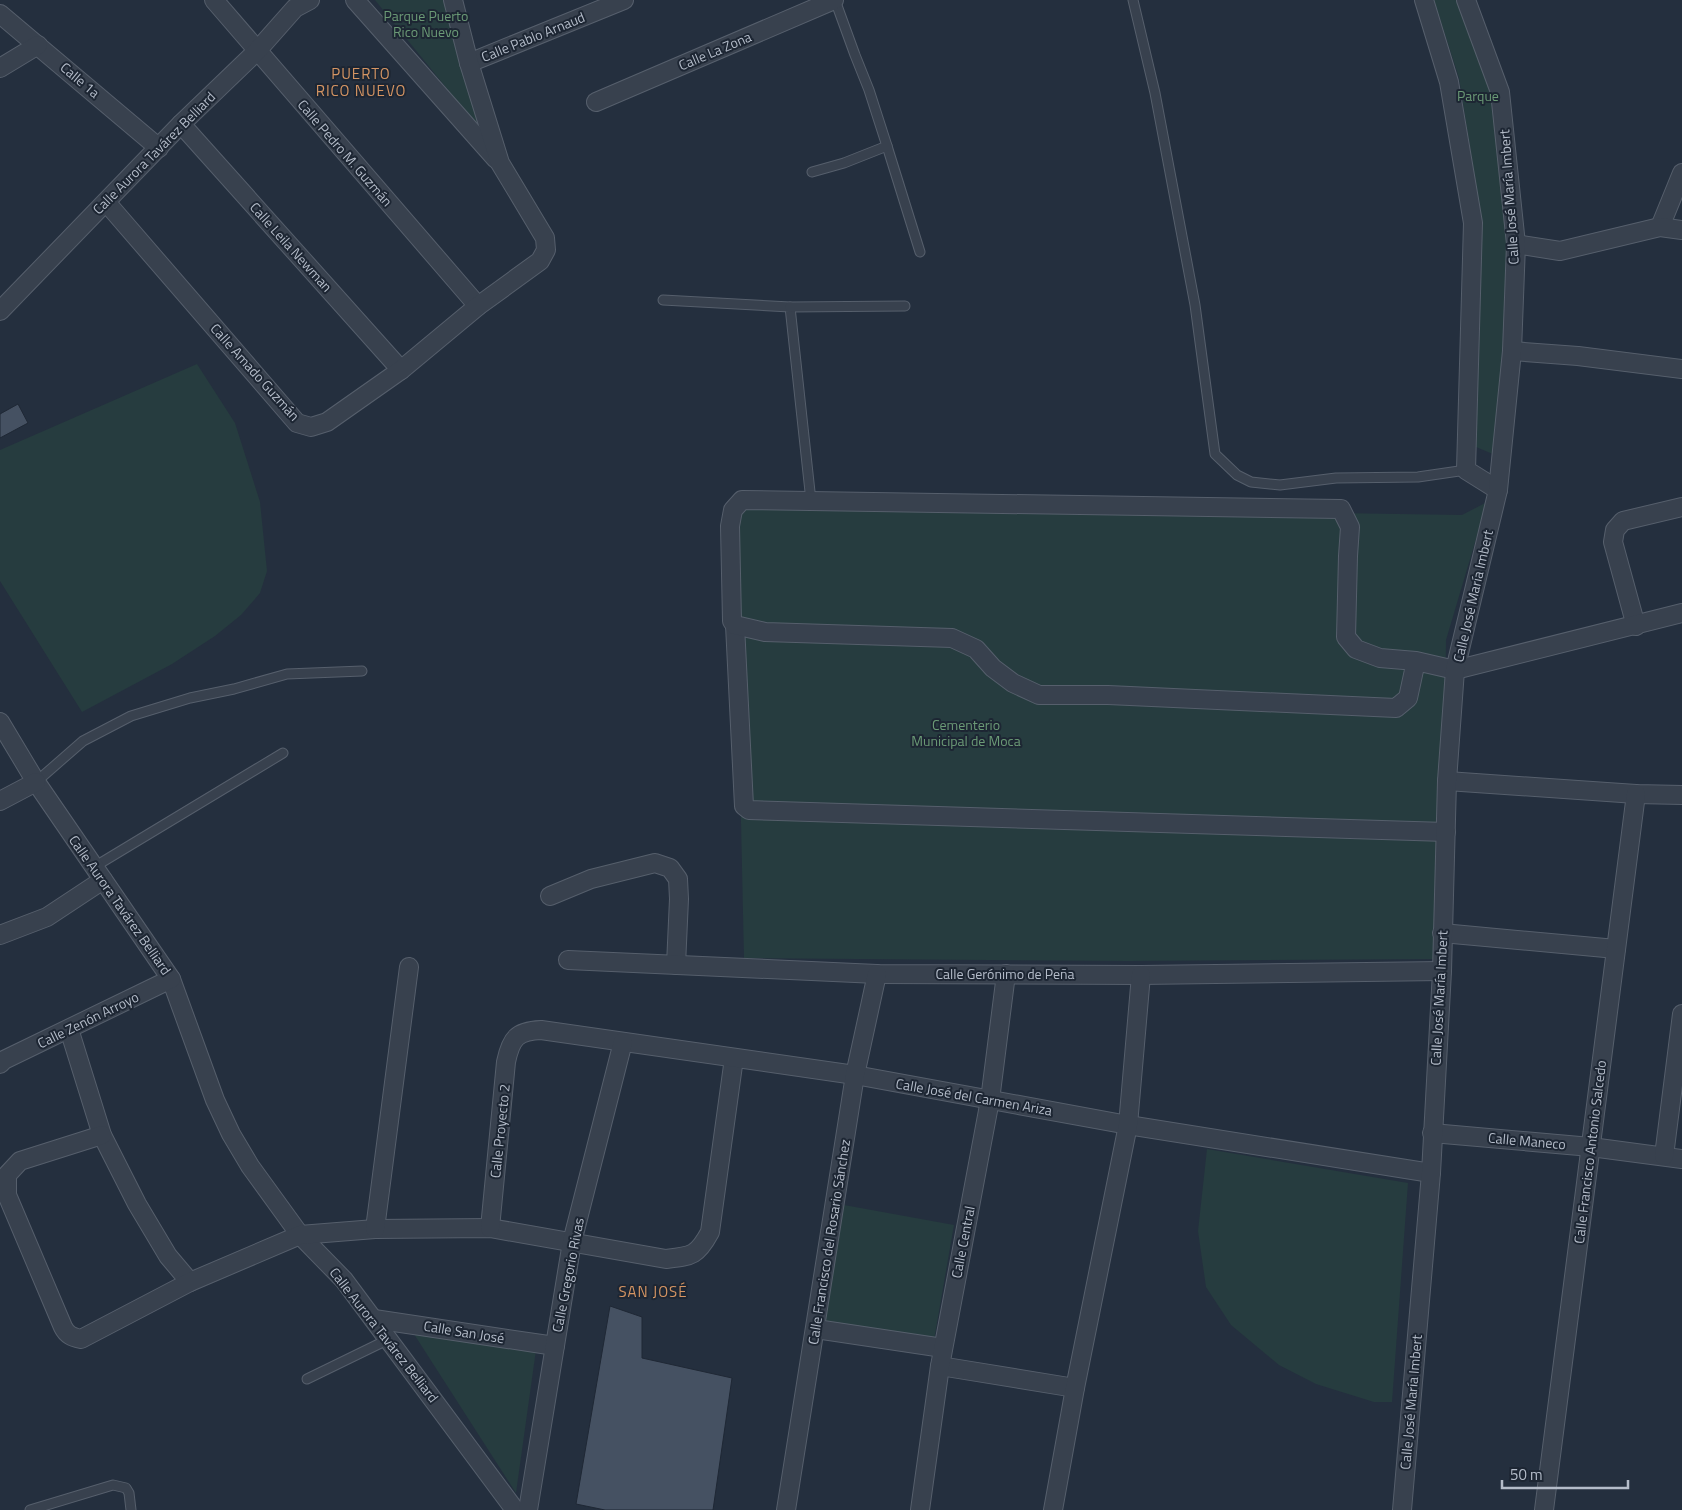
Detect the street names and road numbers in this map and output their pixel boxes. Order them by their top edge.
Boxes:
street label: Calle Pablo Arnaud [478,6,588,67]
street label: Calle La Zona [675,26,755,75]
street label: Calle 1a [56,57,105,102]
street label: Calle Aurora Tavárez Belliard [87,86,220,219]
street label: Calle Pedro M. Guzmán [293,95,398,211]
street label: Calle José María Imbert [1493,129,1524,265]
street label: Calle Leila Newman [245,197,338,296]
street label: Calle Amado Guzmán [206,318,305,425]
street label: Calle José María Imbert [1447,527,1498,664]
street label: Calle Aurora Tavárez Belliard [64,831,177,979]
street label: Calle José María Imbert [1424,930,1453,1066]
street label: Calle Gerónimo de Peña [935,963,1075,984]
street label: Calle Zenón Arroyo [34,986,142,1053]
street label: Calle Francisco Antonio Salcedo [1568,1059,1611,1245]
street label: Calle José del Carmen Ariza [894,1072,1054,1121]
street label: Calle Proyecto 2 [484,1083,515,1179]
street label: Calle Maneco [1487,1127,1567,1154]
street label: Calle Francisco del Rosario Sánchez [802,1138,855,1346]
street label: Calle Central [945,1204,980,1280]
street label: Calle Gregorio Rivas [546,1216,589,1334]
street label: Calle Aurora Tavárez Belliard [325,1263,444,1407]
street label: Calle San José [422,1315,506,1348]
street label: Calle José María Imbert [1394,1334,1427,1470]

